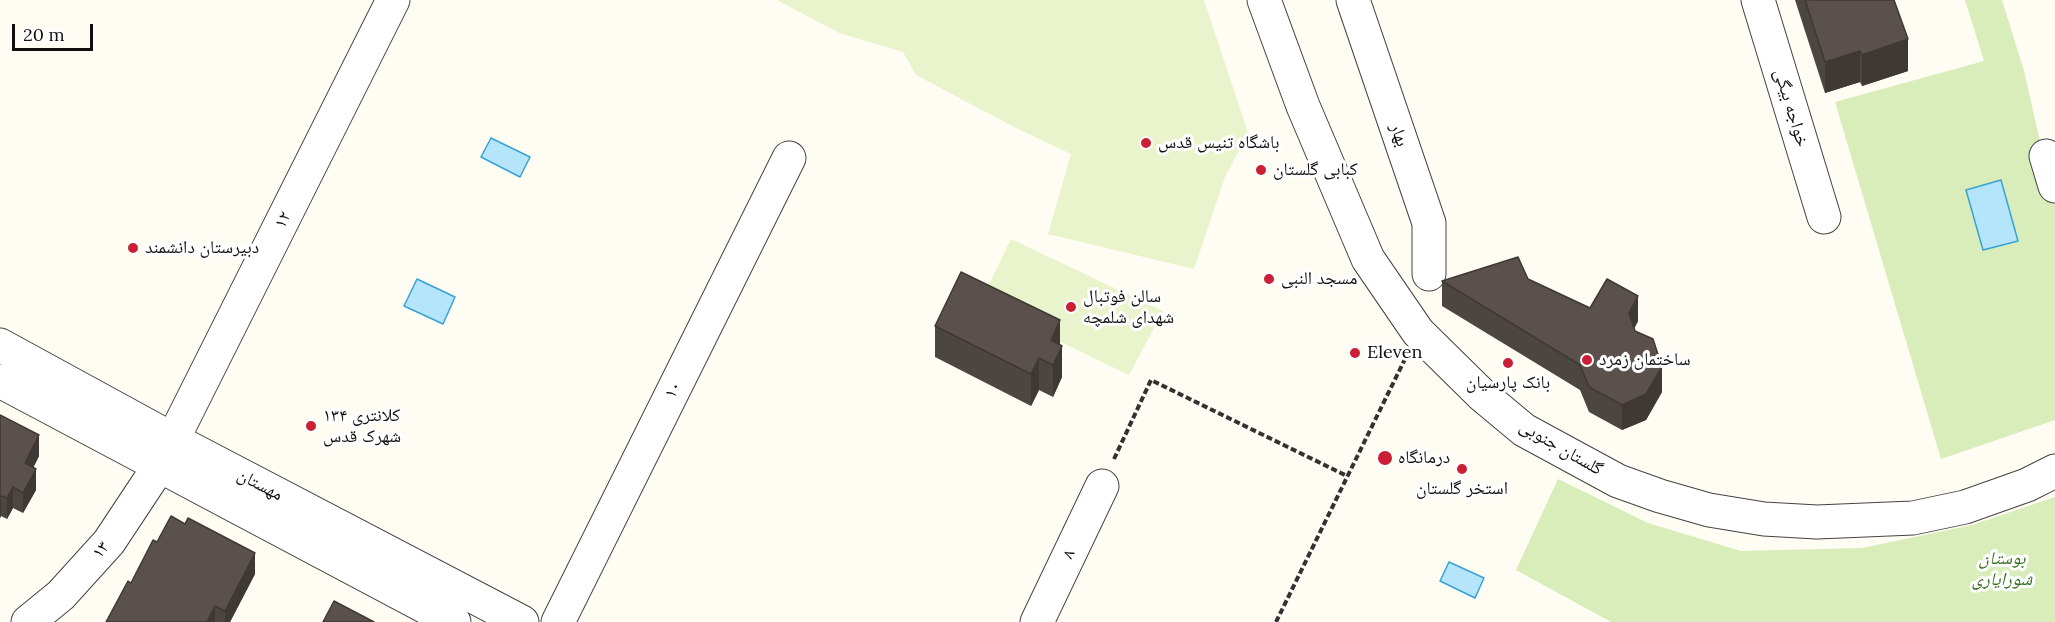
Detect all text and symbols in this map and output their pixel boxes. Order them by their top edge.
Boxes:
scale bar [15,12,96,50]
text: 20 m [23,23,65,46]
street label: خواجه بیگی [1769,66,1813,150]
street label: بهار [1385,120,1413,150]
place label: باشگاه تنیس قدس [1158,132,1280,154]
marker: باشگاه تنیس قدس [1139,136,1153,150]
place label: کبابی گلستان [1273,159,1358,181]
marker: کبابی گلستان [1254,163,1268,177]
street label: ۱۲ [270,208,296,232]
place label: دبیرستان دانشمند [145,237,259,259]
marker: دبیرستان دانشمند [126,241,140,255]
place label: مسجد النبی [1281,268,1357,290]
marker: مسجد النبی [1262,272,1276,286]
place label: سالن فوتبال شهدای شلمچه [1083,286,1174,328]
marker: سالن فوتبال شهدای شلمچه [1064,300,1078,314]
place label: Eleven [1367,342,1422,364]
marker: Eleven [1348,346,1362,360]
place label: ساختمان زمرد [1599,349,1690,371]
marker: ساختمان زمرد [1580,353,1594,367]
marker: بانک پارسیان [1501,356,1515,370]
place label: بانک پارسیان [1466,372,1550,394]
street label: ۱۰ [660,378,686,402]
place label: کلانتری ۱۳۴ شهرک قدس [323,405,401,448]
street label: گلستان جنوبی [1516,416,1606,480]
marker: کلانتری ۱۳۴ شهرک قدس [304,419,318,433]
place label: درمانگاه [1398,447,1450,469]
marker: درمانگاه [1376,449,1394,467]
marker: استخر گلستان [1455,462,1469,476]
street label: مهستان [233,464,287,506]
place label: استخر گلستان [1416,478,1508,500]
street label: ۱۳ [88,537,114,563]
street label: ۸ [1058,546,1080,562]
park label: بوستان شورایاری [1972,548,2032,590]

